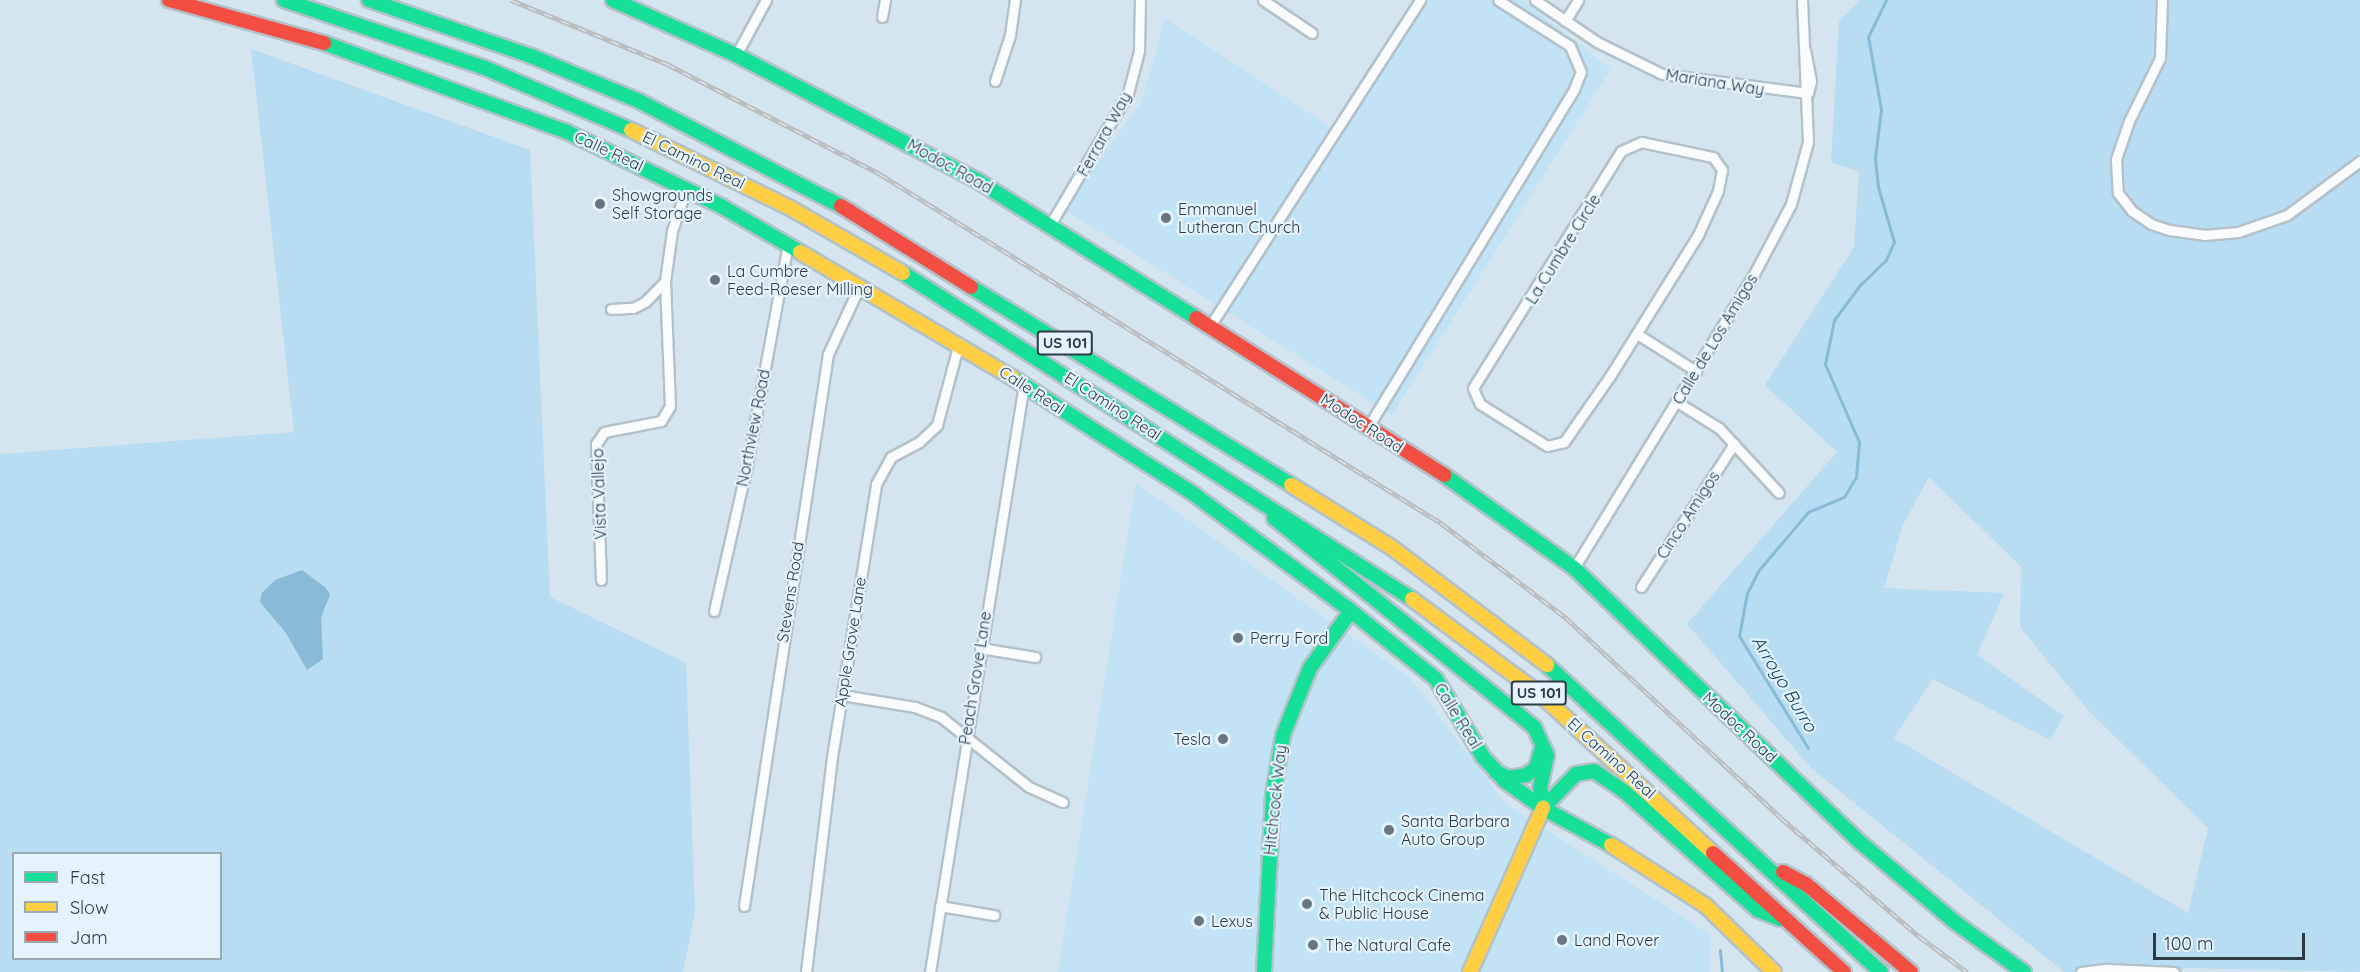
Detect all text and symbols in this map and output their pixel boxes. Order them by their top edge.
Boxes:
street label: Mariana Way [1664,65,1766,99]
street label: Ferrara Way [1073,88,1135,180]
street label: Calle Real [571,127,647,175]
street label: El Camino Real [640,127,748,193]
street label: Modoc Road [904,135,996,197]
place label: Showgrounds Self Storage [612,185,713,223]
street label: La Cumbre Circle [1521,190,1605,308]
marker: Showgrounds Self Storage [593,197,607,211]
place label: Emmanuel Lutheran Church [1178,199,1300,237]
marker: Emmanuel Lutheran Church [1159,211,1173,225]
place label: La Cumbre Feed-Roeser Milling [727,261,873,299]
street label: Calle de Los Amigos [1668,270,1762,408]
marker: La Cumbre Feed-Roeser Milling [708,273,722,287]
road number: US 101 [1036,331,1094,355]
street label: Calle Real [996,362,1068,418]
street label: Northview Road [732,368,774,488]
street label: El Camino Real [1061,368,1165,444]
street label: Modoc Road [1317,389,1407,457]
street label: Vista Vallejo [588,448,610,540]
street label: Cinco Amigos [1653,468,1723,562]
street label: Stevens Road [773,540,807,644]
street label: Apple Grove Lane [830,576,870,708]
street label: Peach Grove Lane [955,610,995,746]
place label: Perry Ford [1250,628,1328,648]
marker: Perry Ford [1231,631,1245,645]
water label: Arroyo Burro [1747,632,1821,736]
street label: Calle Real [1430,680,1486,752]
road number: US 101 [1510,681,1568,705]
street label: Modoc Road [1699,688,1781,766]
street label: El Camino Real [1564,713,1660,803]
place label: Tesla [1173,729,1211,749]
marker: Tesla [1216,732,1230,746]
street label: Hitchcock Way [1260,744,1290,856]
place label: Santa Barbara Auto Group [1401,811,1510,849]
marker: Santa Barbara Auto Group [1382,823,1396,837]
legend [12,852,222,960]
text: Fast [70,866,105,889]
place label: The Hitchcock Cinema & Public House [1319,885,1484,923]
text: Slow [70,896,108,919]
marker: The Hitchcock Cinema & Public House [1300,897,1314,911]
place label: Lexus [1211,911,1253,931]
marker: Lexus [1192,914,1206,928]
scale bar [2156,921,2308,959]
text: Jam [70,926,108,949]
place label: Land Rover [1574,930,1659,950]
text: 100 m [2164,932,2213,955]
marker: Land Rover [1555,933,1569,947]
place label: The Natural Cafe [1325,935,1451,955]
marker: The Natural Cafe [1306,938,1320,952]

